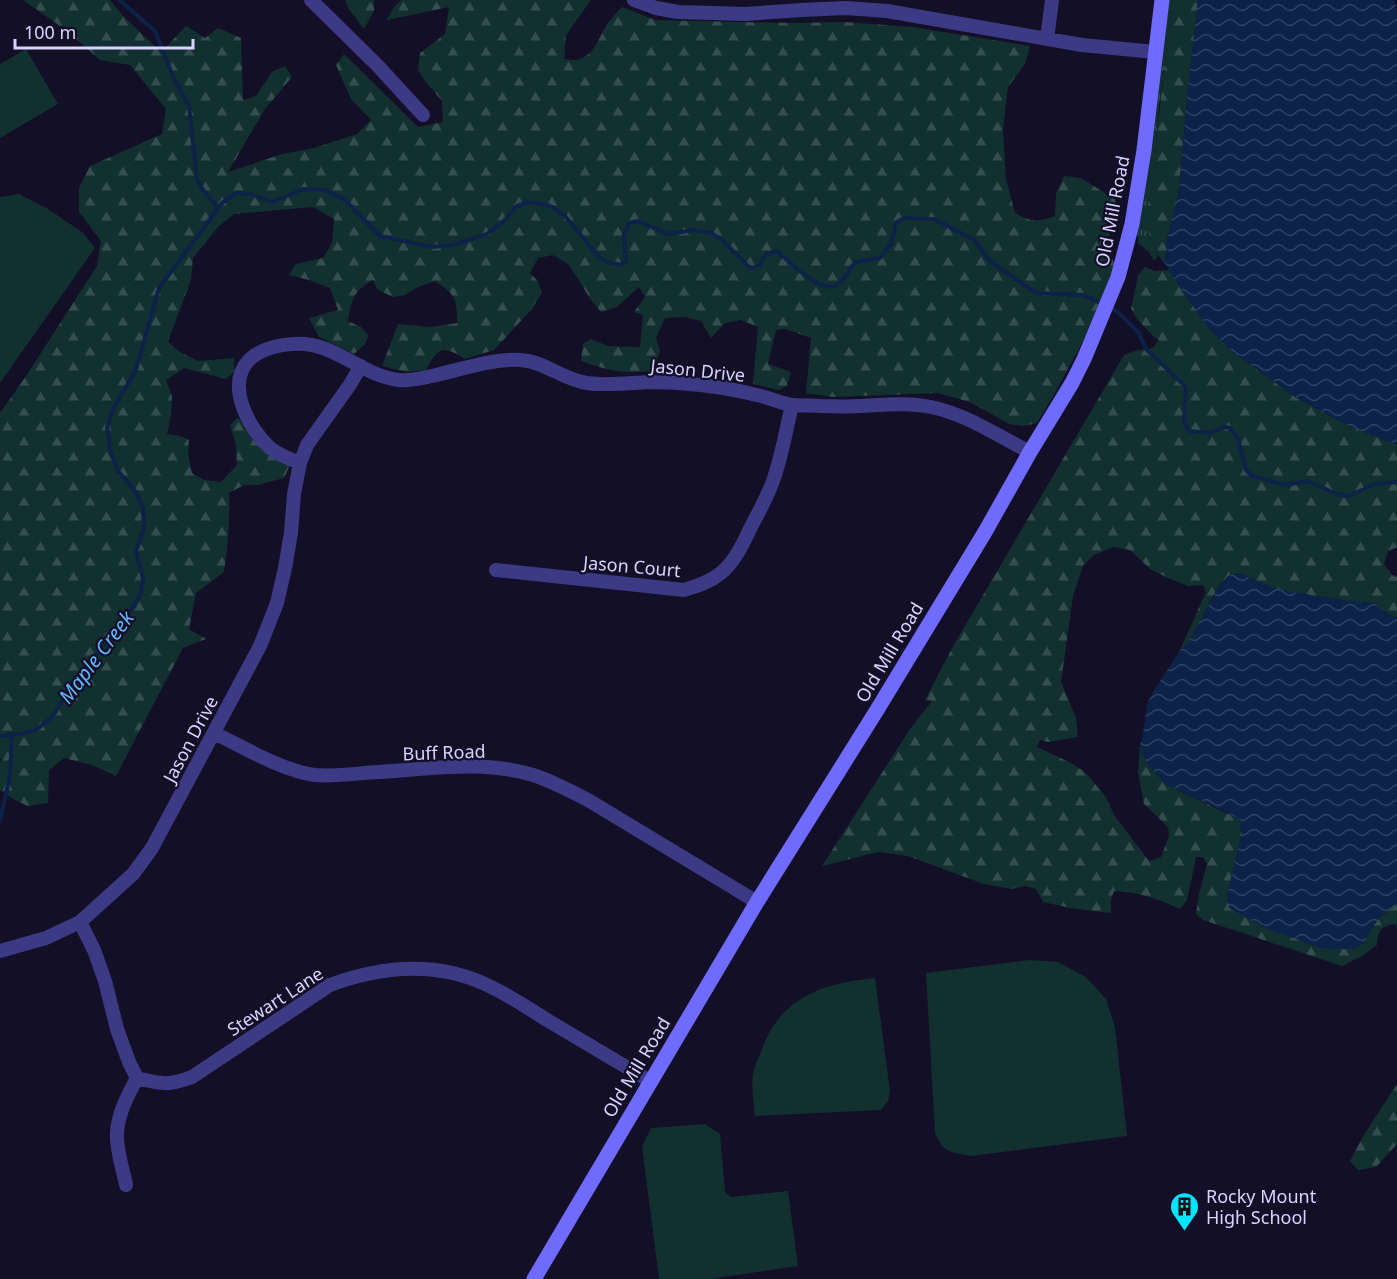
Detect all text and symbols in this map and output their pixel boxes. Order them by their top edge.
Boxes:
scale bar [15,12,194,50]
text: 100 m [24,20,76,44]
street label: Old Mill Road [1089,153,1135,269]
street label: Jason Drive [648,353,746,387]
street label: Jason Court [580,550,682,582]
street label: Old Mill Road [850,598,928,706]
water label: Maple Creek [52,604,140,709]
street label: Jason Drive [156,691,223,788]
street label: Buff Road [402,739,486,765]
street label: Stewart Lane [222,961,328,1041]
street label: Old Mill Road [597,1013,675,1121]
place label: Rocky Mount High School [1206,1184,1317,1229]
building icon: Rocky Mount High School [1169,1190,1201,1232]

